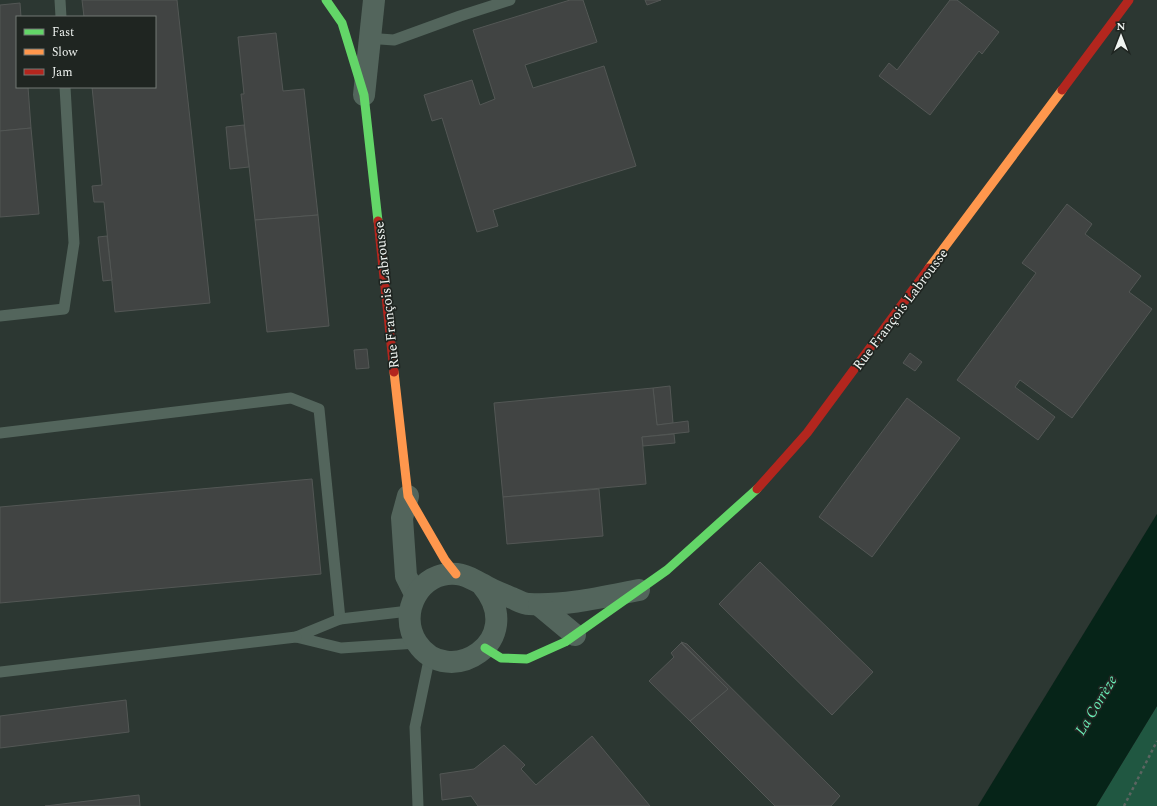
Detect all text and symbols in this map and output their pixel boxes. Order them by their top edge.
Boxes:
legend [16,16,156,88]
north arrow [1101,16,1141,56]
text: N [1117,18,1126,35]
text: Fast [52,23,74,42]
text: Slow [52,43,78,62]
text: Jam [52,63,73,82]
street label: Rue François Labrousse [368,220,405,369]
street label: Rue François Labrousse [848,244,953,375]
water label: La Corrèze [1069,670,1124,740]

